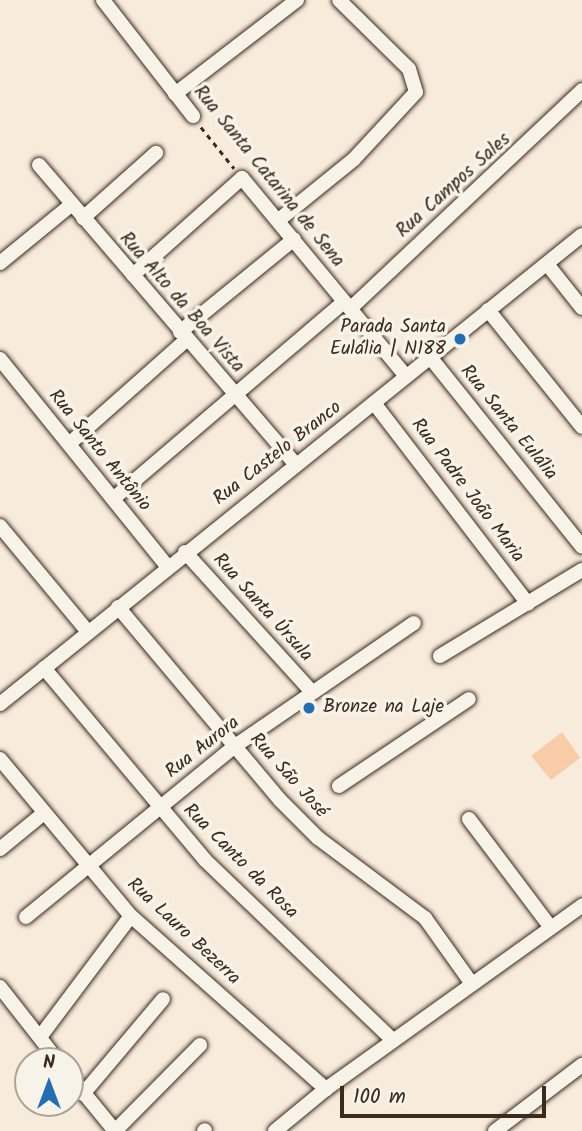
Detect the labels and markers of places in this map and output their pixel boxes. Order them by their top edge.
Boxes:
place label: Parada Santa Eulália | N188 [330,317,446,361]
marker: Parada Santa Eulália | N188 [452,331,468,347]
place label: Bronze na Laje [323,697,444,719]
marker: Bronze na Laje [301,700,317,716]

